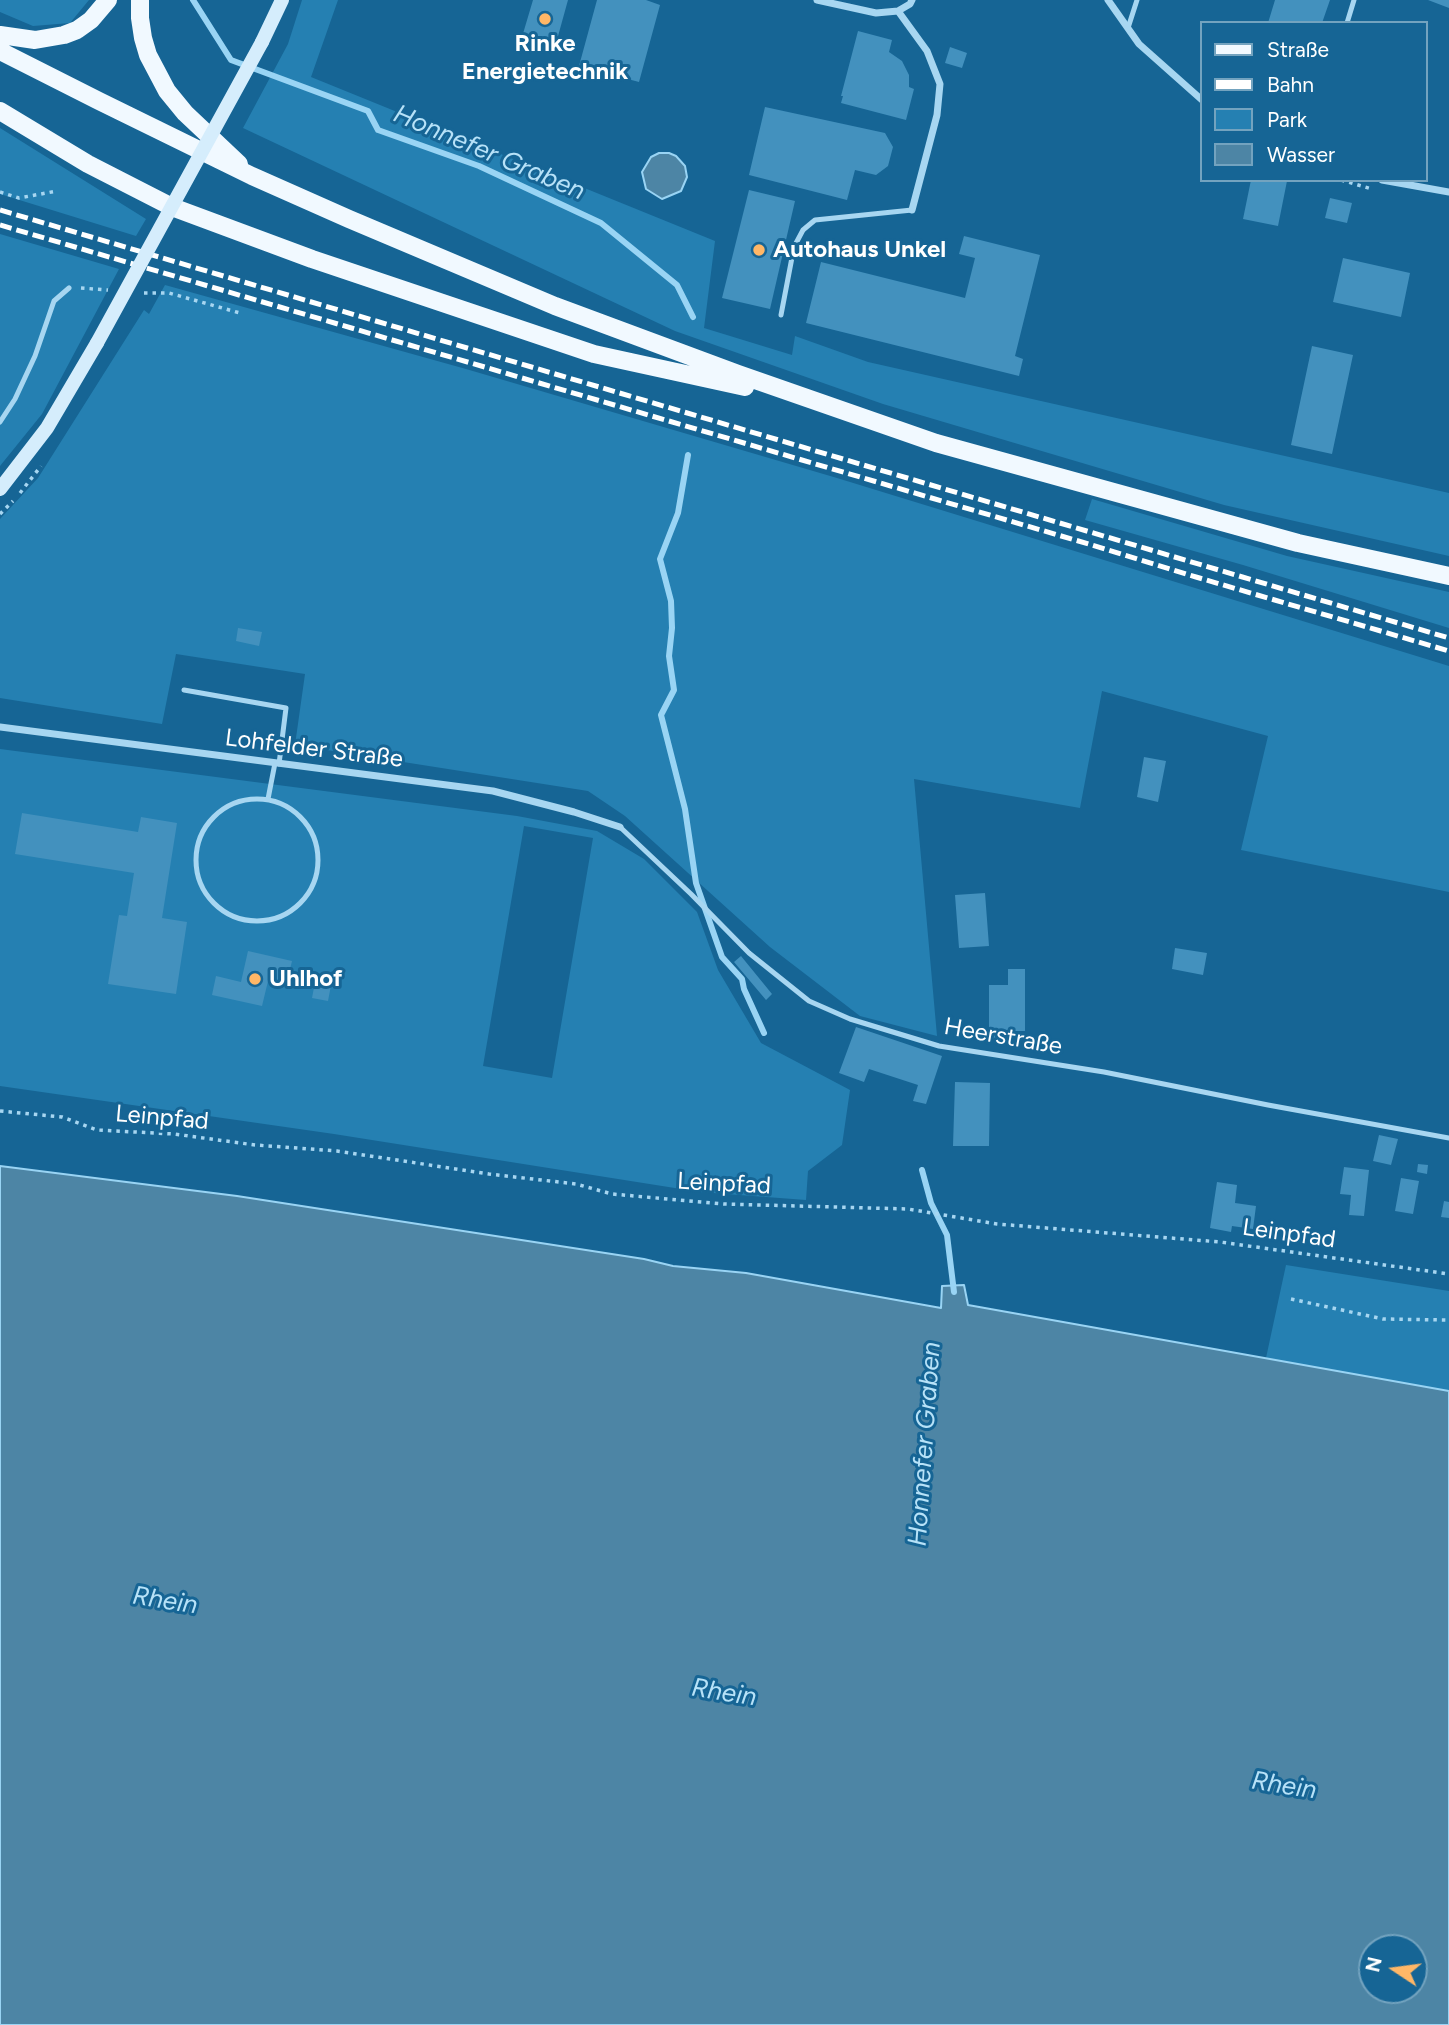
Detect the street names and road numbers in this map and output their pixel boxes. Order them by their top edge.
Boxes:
street label: Lohfelder Straße [223,724,405,774]
street label: Heerstraße [942,1012,1064,1062]
street label: Leinpfad [114,1100,210,1136]
street label: Leinpfad [676,1167,772,1201]
street label: Leinpfad [1241,1213,1337,1255]

